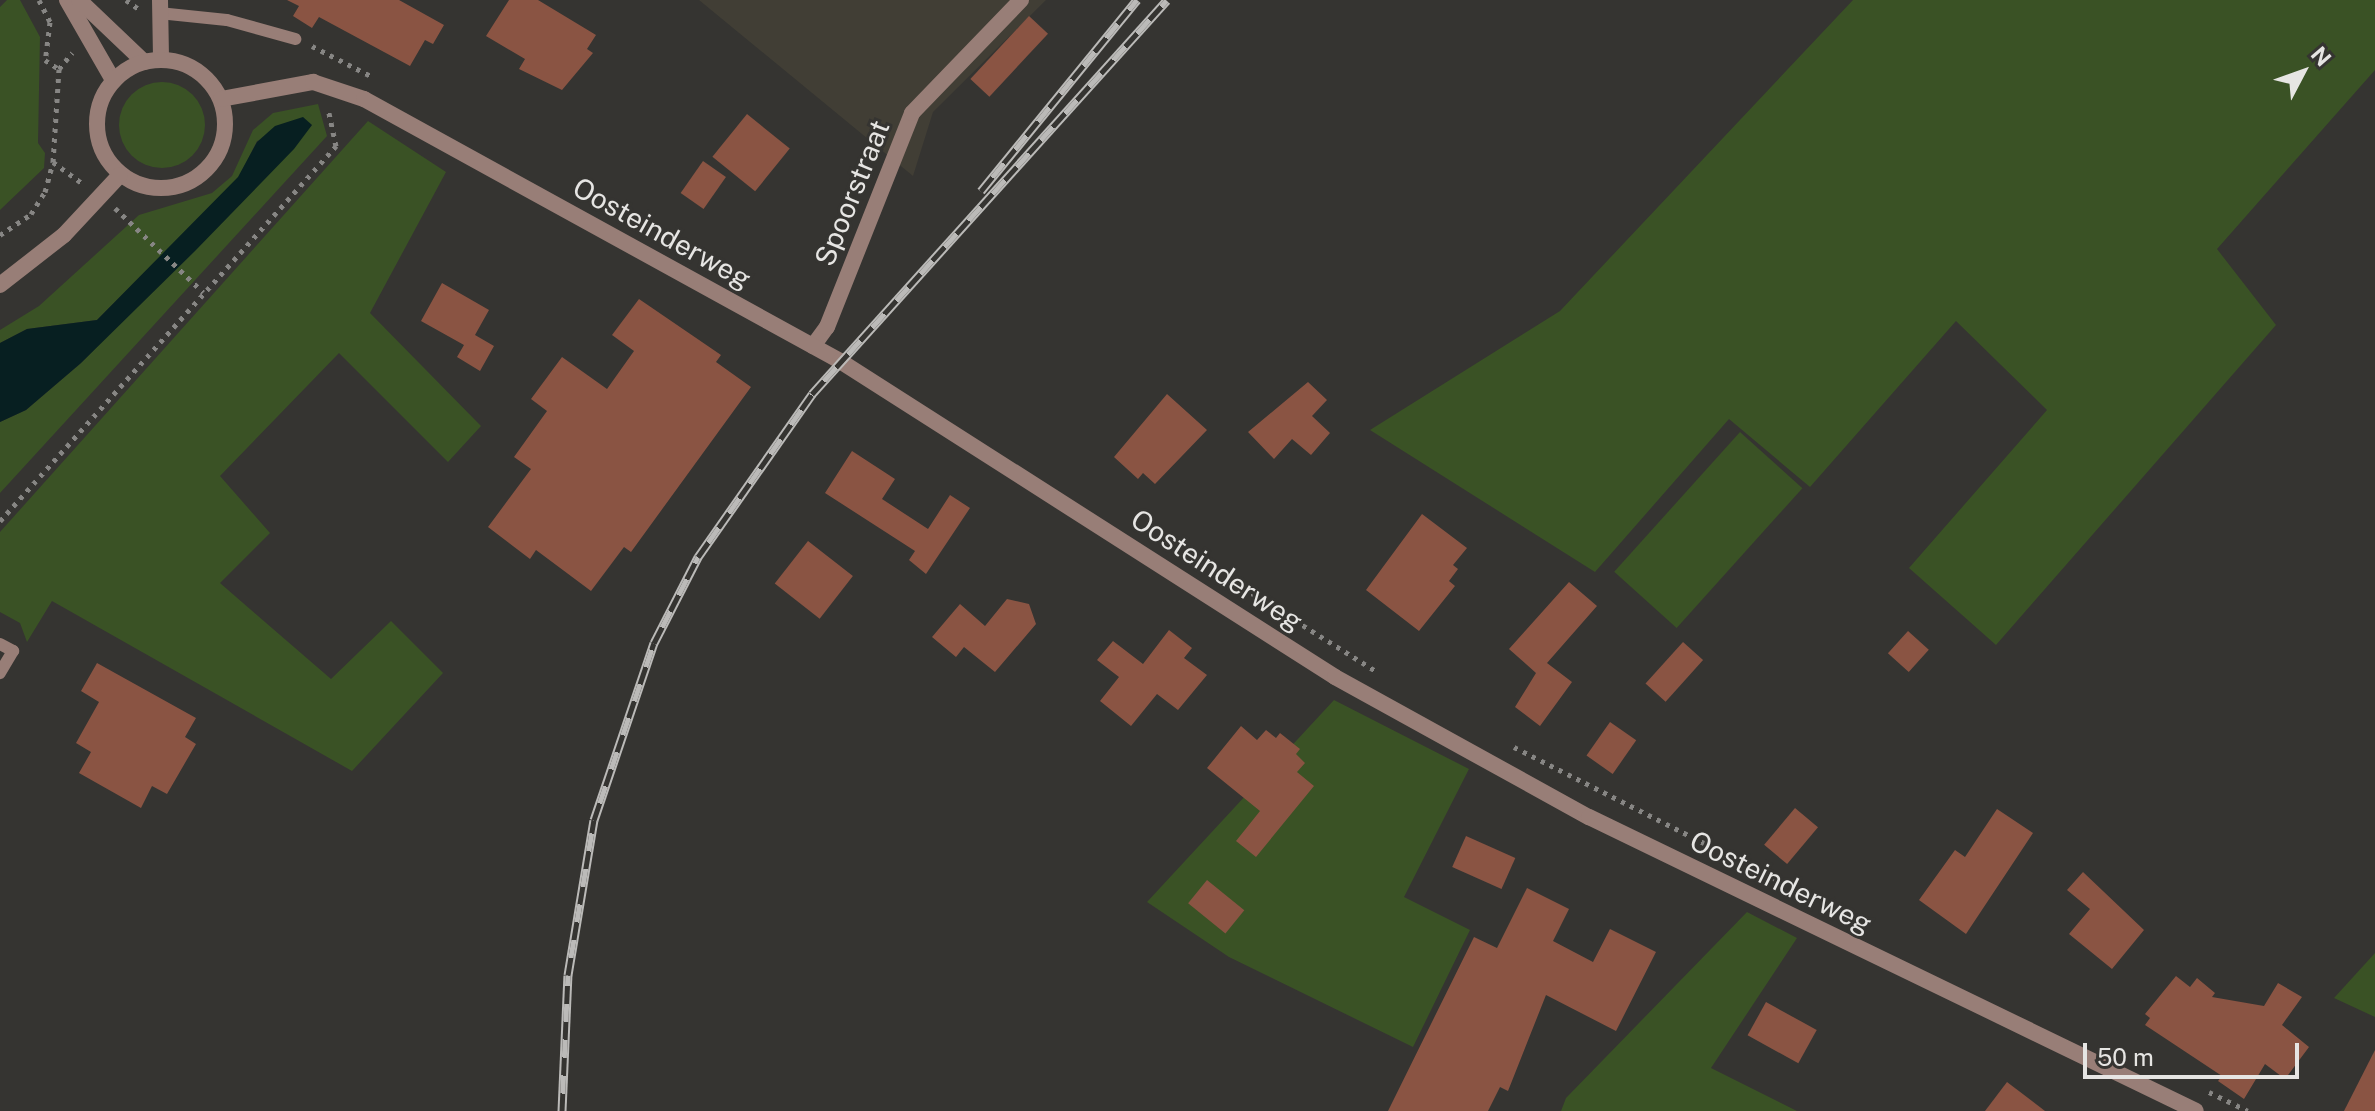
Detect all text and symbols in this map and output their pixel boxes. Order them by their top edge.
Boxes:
north arrow [2263,32,2343,112]
text: N [2306,41,2337,71]
street label: Spoorstraat [808,115,896,271]
street label: Oosteinderweg [567,170,757,296]
street label: Oosteinderweg [1125,502,1309,638]
street label: Oosteinderweg [1685,823,1877,941]
scale bar [2087,1027,2303,1077]
text: 50 m [2097,1043,2154,1071]

